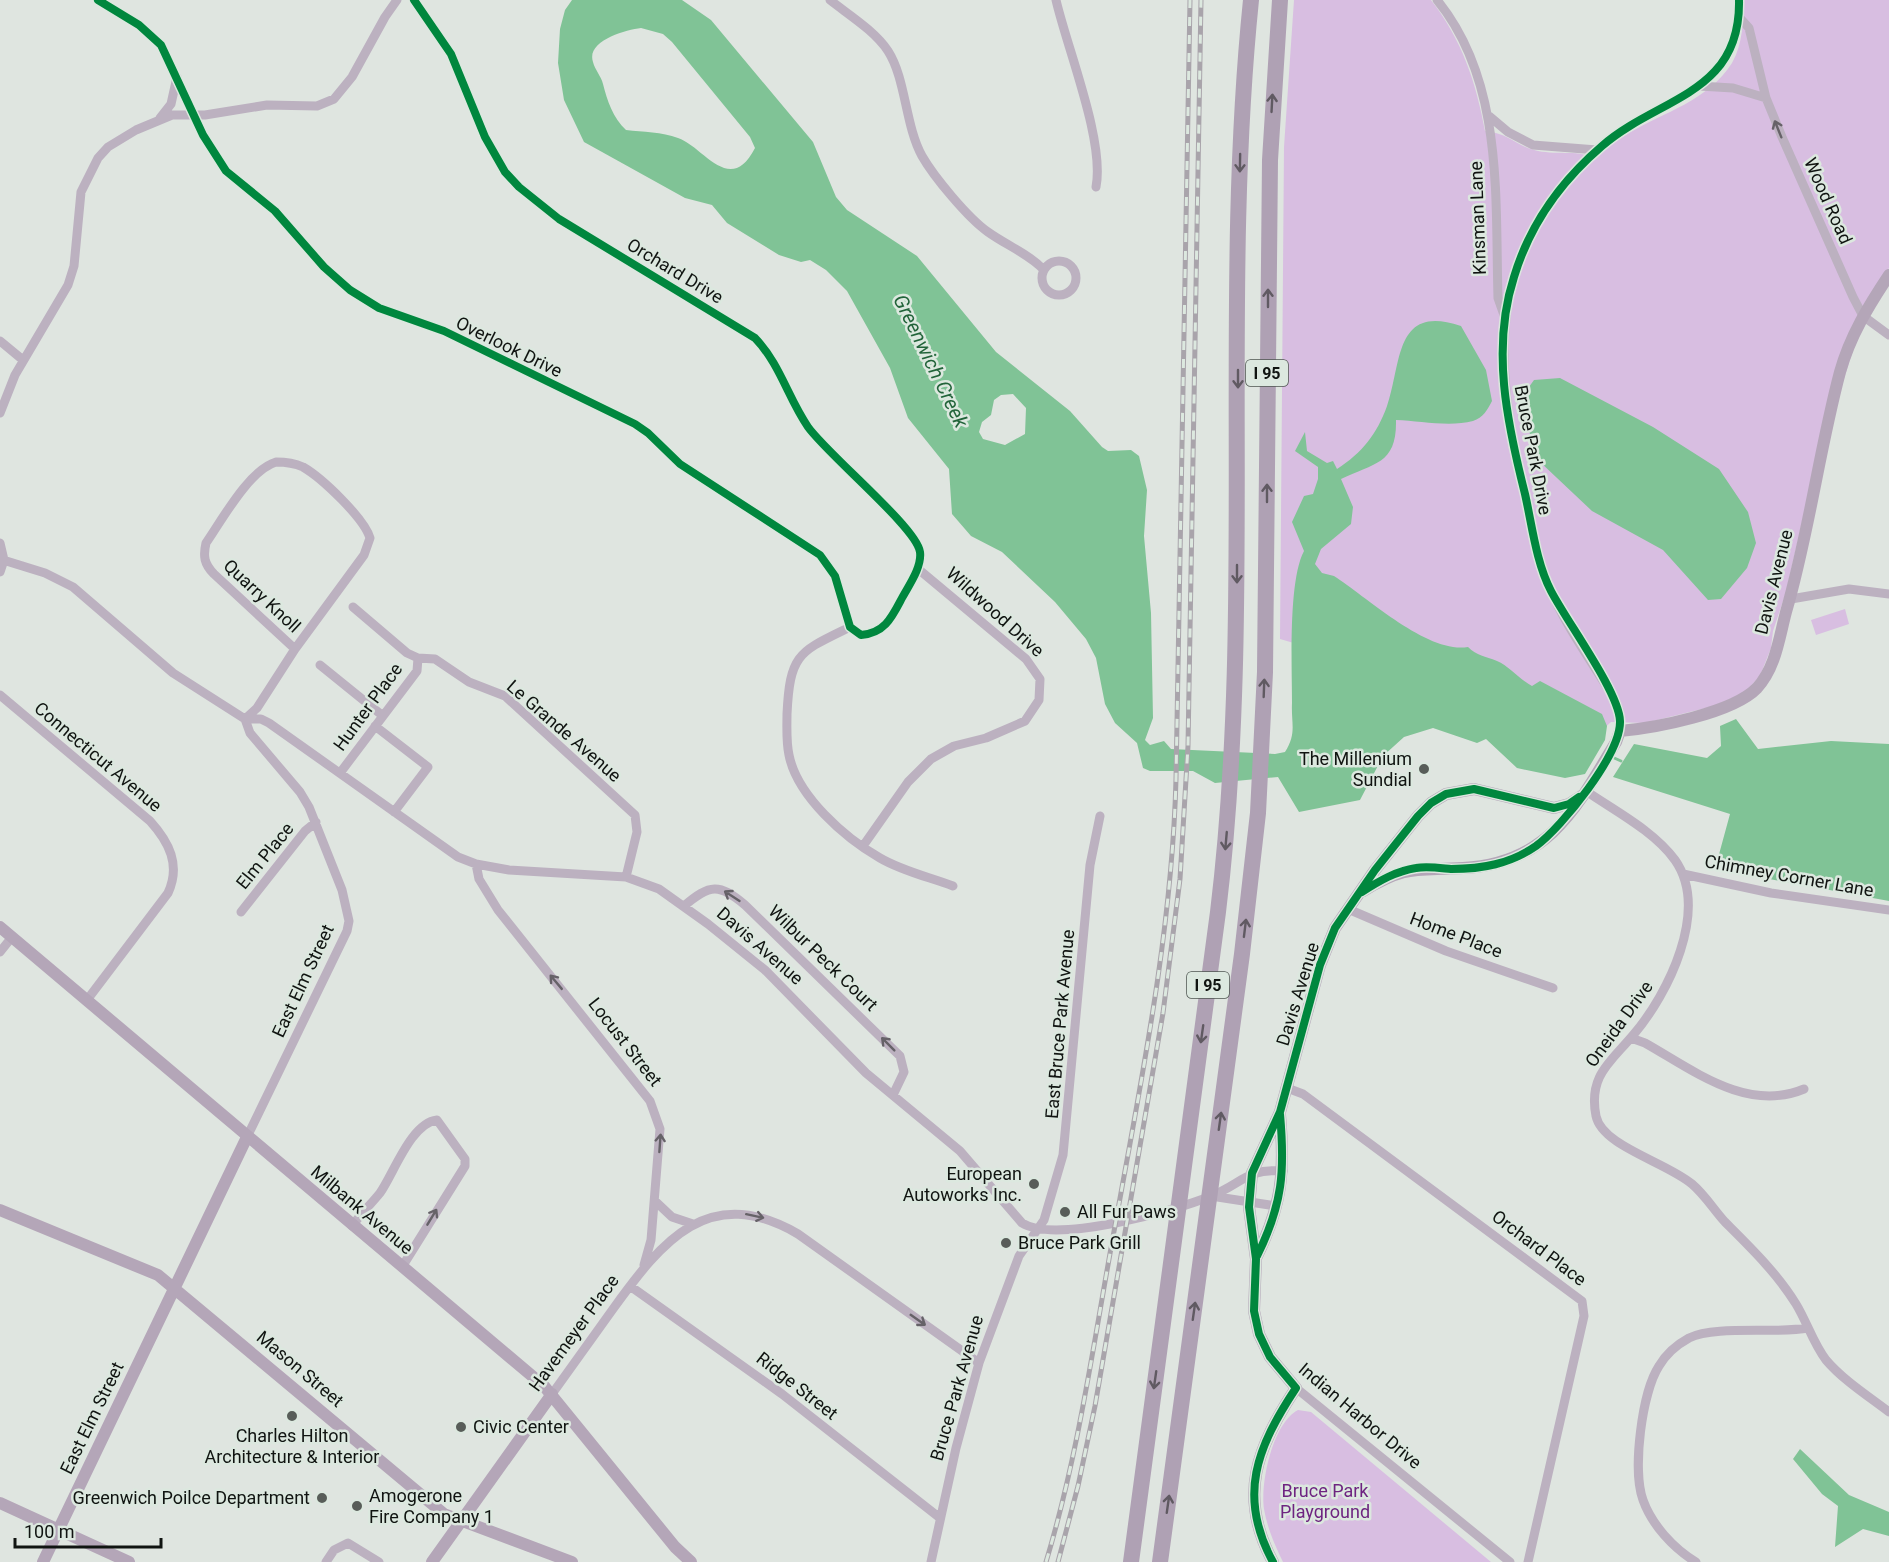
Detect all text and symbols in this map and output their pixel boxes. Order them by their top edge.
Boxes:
one-way arrow [1267,94,1278,114]
one-way arrow [1772,120,1783,139]
one-way arrow [1235,153,1246,173]
street label: Wood Road [1800,154,1857,247]
street label: Kinsman Lane [1465,161,1490,275]
street label: Orchard Drive [623,234,727,307]
one-way arrow [1262,289,1274,309]
water label: Greenwich Creek [888,290,974,433]
street label: Overlook Drive [453,312,566,381]
road number: I 95 [1246,360,1288,386]
one-way arrow [1232,369,1244,389]
street label: Bruce Park Drive [1511,383,1556,517]
one-way arrow [1261,484,1272,504]
street label: Davis Avenue [1750,527,1797,636]
street label: Quarry Knoll [220,555,305,637]
street label: Wildwood Drive [942,562,1048,661]
one-way arrow [1231,564,1243,584]
street label: Hunter Place [329,659,406,755]
street label: Le Grande Avenue [503,675,626,786]
one-way arrow [1259,679,1270,699]
street label: Connecticut Avenue [30,697,166,816]
place label: The Millenium Sundial [1299,748,1412,790]
marker: The Millenium Sundial [1417,762,1431,776]
street label: Elm Place [231,818,298,893]
one-way arrow [1220,831,1231,850]
street label: Chimney Corner Lane [1703,850,1875,901]
one-way arrow [724,889,741,902]
street label: Wilbur Peck Court [764,900,882,1015]
street label: Davis Avenue [713,903,808,989]
street label: Home Place [1407,907,1505,962]
one-way arrow [1240,918,1251,938]
street label: East Elm Street [267,921,338,1041]
street label: East Bruce Park Avenue [1041,928,1078,1119]
street label: Davis Avenue [1272,940,1323,1048]
road number: I 95 [1187,972,1229,998]
one-way arrow [550,974,563,990]
street label: Oneida Drive [1580,977,1657,1071]
street label: Locust Street [584,993,667,1090]
one-way arrow [1196,1024,1207,1044]
one-way arrow [881,1037,896,1052]
one-way arrow [1214,1112,1225,1131]
one-way arrow [654,1133,665,1153]
street label: Milbank Avenue [307,1161,418,1258]
place label: European Autoworks Inc. [903,1163,1022,1205]
marker: European Autoworks Inc. [1027,1177,1041,1191]
place label: All Fur Paws [1077,1201,1176,1222]
marker: All Fur Paws [1058,1205,1072,1219]
street label: Orchard Place [1488,1205,1591,1290]
one-way arrow [427,1209,439,1226]
one-way arrow [745,1211,764,1222]
place label: Bruce Park Grill [1018,1232,1141,1253]
marker: Bruce Park Grill [999,1236,1013,1250]
street label: Havemeyer Place [524,1270,623,1395]
one-way arrow [1189,1301,1200,1321]
street label: Bruce Park Avenue [926,1313,987,1463]
one-way arrow [909,1314,926,1326]
street label: Mason Street [253,1326,348,1411]
street label: Ridge Street [753,1347,842,1424]
street label: East Elm Street [55,1358,128,1477]
street label: Indian Harbor Drive [1295,1358,1426,1473]
one-way arrow [1150,1370,1161,1389]
marker: Charles Hilton Architecture & Interior [285,1409,299,1423]
place label: Civic Center [473,1416,569,1437]
marker: Civic Center [454,1420,468,1434]
place label: Charles Hilton Architecture & Interior [205,1425,379,1467]
park label: Bruce Park Playground [1280,1480,1370,1522]
place label: Amogerone Fire Company 1 [369,1485,494,1527]
place label: Greenwich Poilce Department [73,1487,310,1508]
marker: Greenwich Poilce Department [315,1491,329,1505]
one-way arrow [1163,1495,1174,1514]
marker: Amogerone Fire Company 1 [350,1499,364,1513]
scale bar [15,1511,160,1549]
text: 100 m [24,1521,75,1542]

